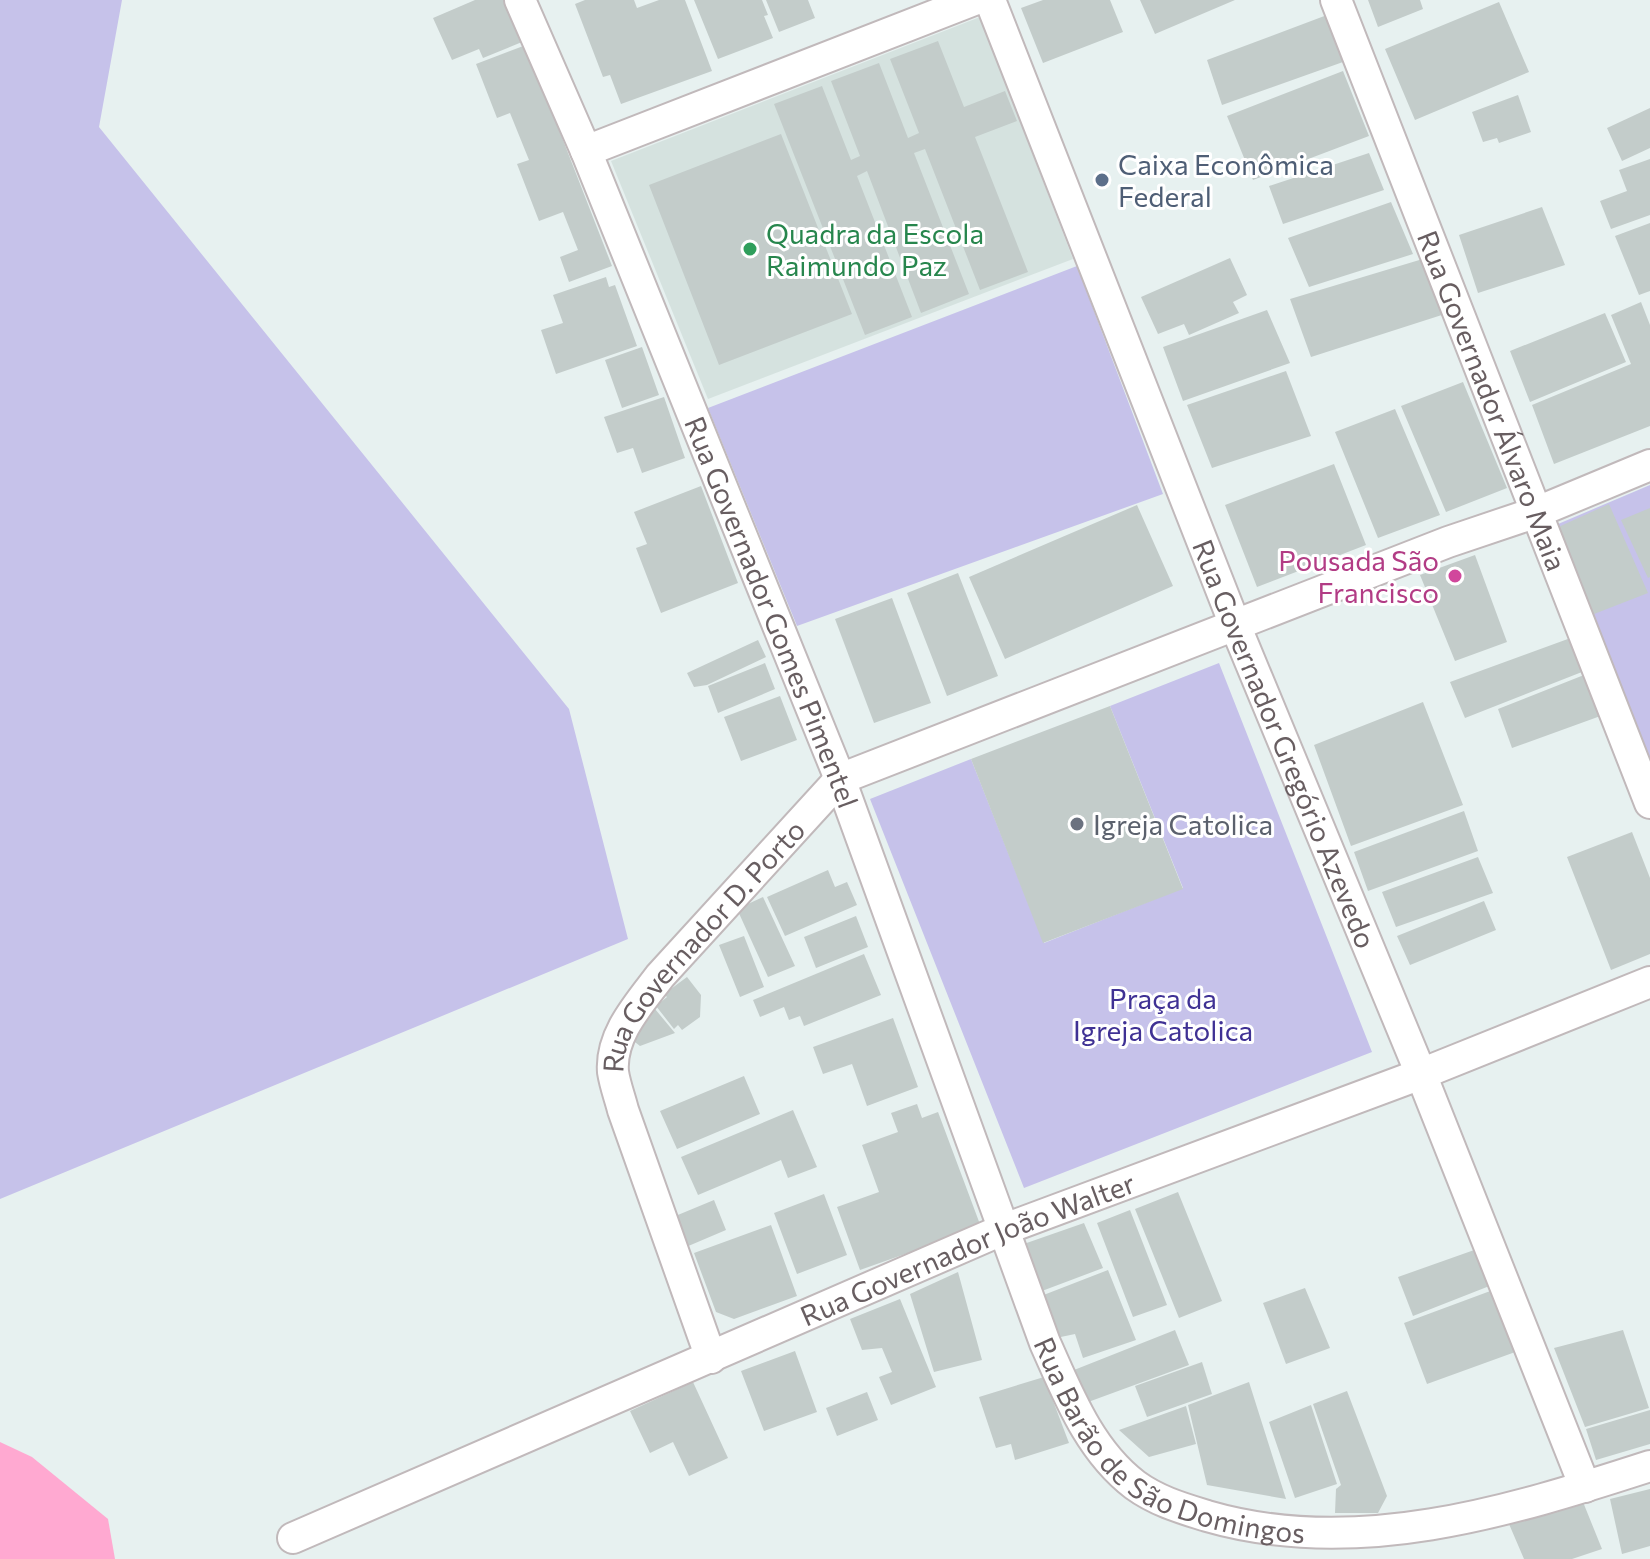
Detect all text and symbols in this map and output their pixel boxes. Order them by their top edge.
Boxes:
place label: Caixa Econômica Federal [1118,147,1334,213]
marker: Caixa Econômica Federal [1093,171,1111,189]
place label: Quadra da Escola Raimundo Paz [766,216,984,282]
street label: Rua Governador Álvaro Maia [1411,226,1574,575]
marker: Quadra da Escola Raimundo Paz [741,240,759,258]
street label: Rua Governador Gomes Pimentel [678,411,866,812]
street label: Rua Governador Gregório Azevedo [1186,535,1384,953]
place label: Pousada São Francisco [1278,543,1439,609]
marker: Pousada São Francisco [1446,567,1464,585]
place label: Igreja Catolica [1093,807,1273,841]
street label: Rua Governador D. Porto [595,812,812,1073]
marker: Igreja Catolica [1068,815,1086,833]
park label: Praça da Igreja Catolica [1073,981,1253,1047]
street label: Rua Governador João Walter [795,1165,1139,1333]
street label: Rua Barão de São Domingos [1027,1332,1306,1549]

